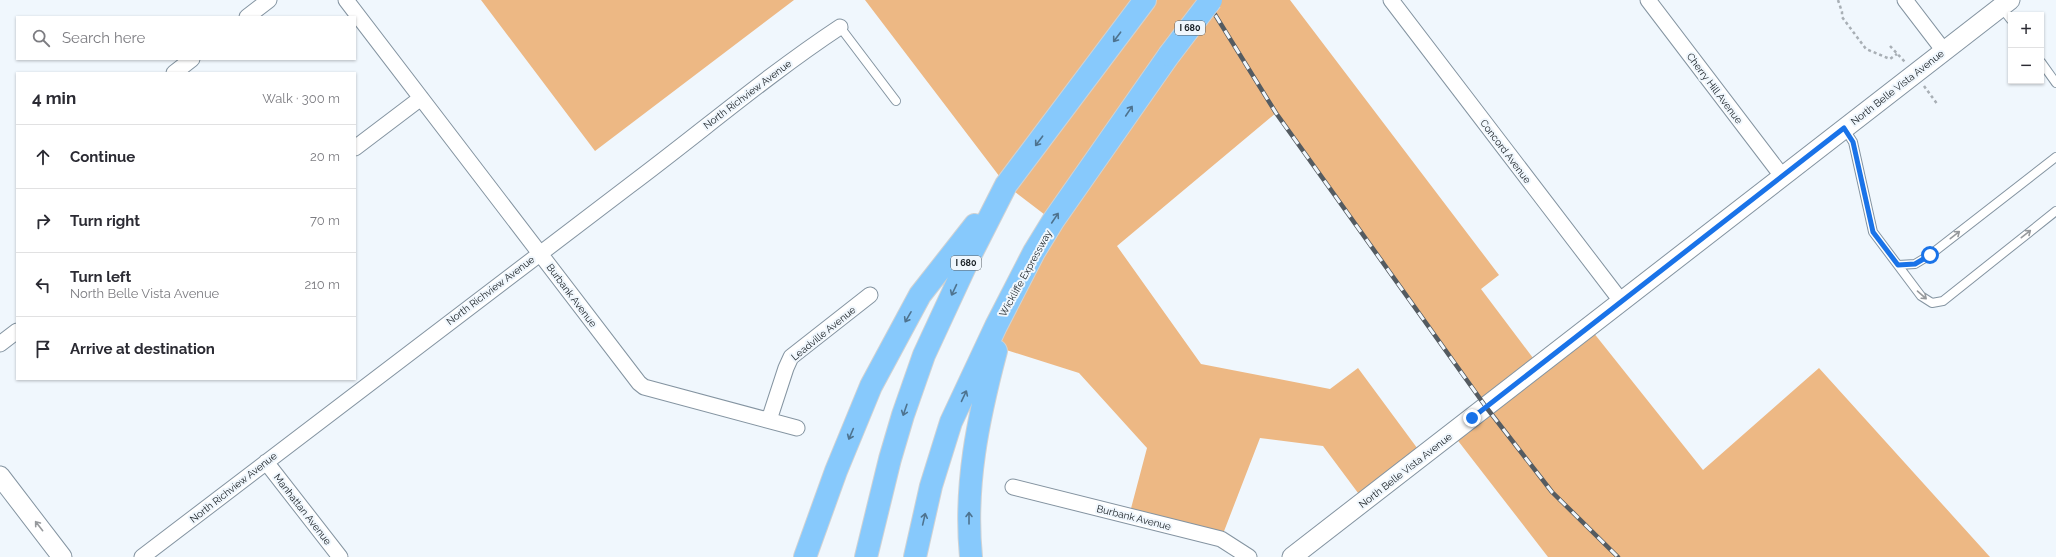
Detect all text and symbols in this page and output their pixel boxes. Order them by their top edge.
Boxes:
map controls [2008,12,2044,84]
button: + [2008,12,2044,48]
search box [16,16,356,60]
road number: I 680 [1175,21,1205,35]
icon: search [30,27,52,49]
text: Search here [62,29,145,47]
one-way arrow [1113,32,1121,43]
street label: North Belle Vista Avenue [1849,48,1946,127]
button: − [2008,48,2044,84]
street label: Cherry Hill Avenue [1685,51,1745,126]
street label: North Richview Avenue [701,58,793,131]
text: 4 min [32,88,76,108]
text: Walk · 300 m [262,91,340,106]
one-way arrow [1125,106,1133,117]
street label: Concord Avenue [1478,117,1533,185]
one-way arrow [1034,136,1043,147]
icon: ahead [32,146,54,168]
text: Continue [70,148,135,166]
text: 20 m [310,149,340,164]
icon: right [32,210,54,232]
text: Turn right [70,212,140,230]
text: 70 m [310,213,340,228]
one-way arrow [1051,213,1059,224]
street label: Wickliffe Expressway [997,228,1054,318]
one-way arrow [2021,230,2032,239]
one-way arrow [1950,231,1961,239]
route start [1921,246,1939,264]
street label: North Richview Avenue [444,254,536,327]
road number: I 680 [951,256,981,270]
street label: Burbank Avenue [544,262,599,329]
text: Turn left [70,268,131,286]
icon: left [32,274,54,296]
text: 210 m [304,277,340,292]
one-way arrow [950,284,957,296]
text: North Belle Vista Avenue [70,286,219,301]
one-way arrow [1917,291,1927,300]
street label: Leadville Avenue [789,304,858,363]
one-way arrow [903,311,911,323]
icon: arrive [32,338,54,360]
text: Arrive at destination [70,340,215,358]
one-way arrow [961,390,968,402]
one-way arrow [900,404,908,416]
route end [1463,409,1481,427]
one-way arrow [847,427,854,439]
street label: North Belle Vista Avenue [1357,431,1454,510]
street label: North Richview Avenue [188,450,279,525]
street label: Manhattan Avenue [272,472,334,547]
street label: Burbank Avenue [1096,503,1172,532]
one-way arrow [965,512,973,525]
one-way arrow [920,513,928,526]
one-way arrow [34,521,43,532]

